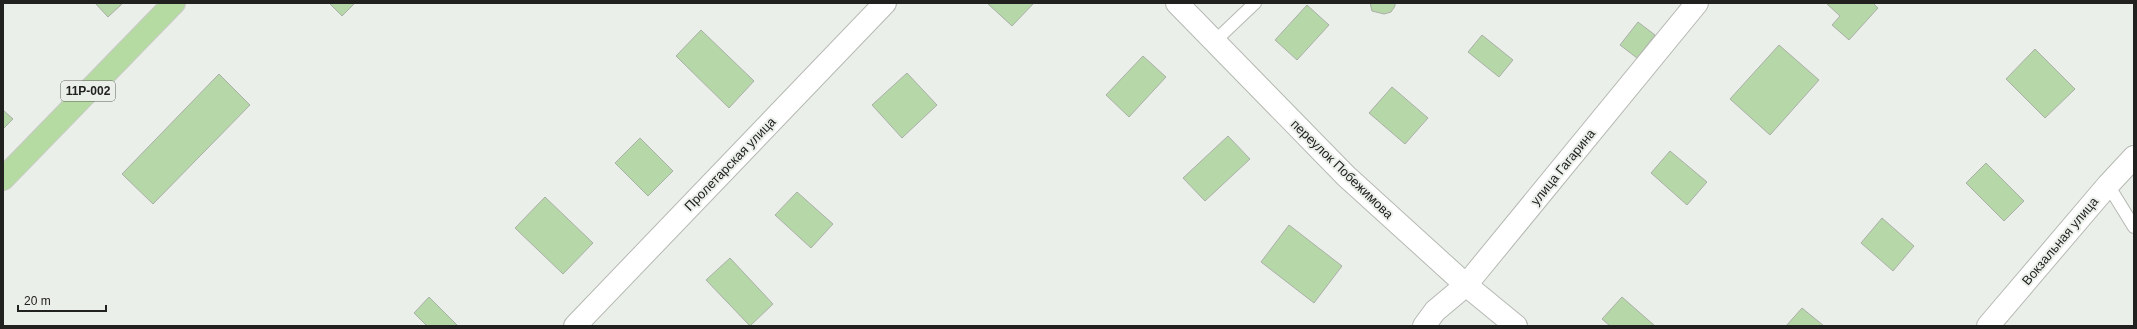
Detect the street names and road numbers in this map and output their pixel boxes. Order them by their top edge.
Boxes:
road number: 11Р-002 [61,81,115,101]
street label: Пролетарская улица [681,114,779,214]
street label: переулок Побежимова [1288,116,1397,222]
street label: улица Гагарина [1528,125,1599,208]
street label: Вокзальная улица [2019,193,2102,288]

